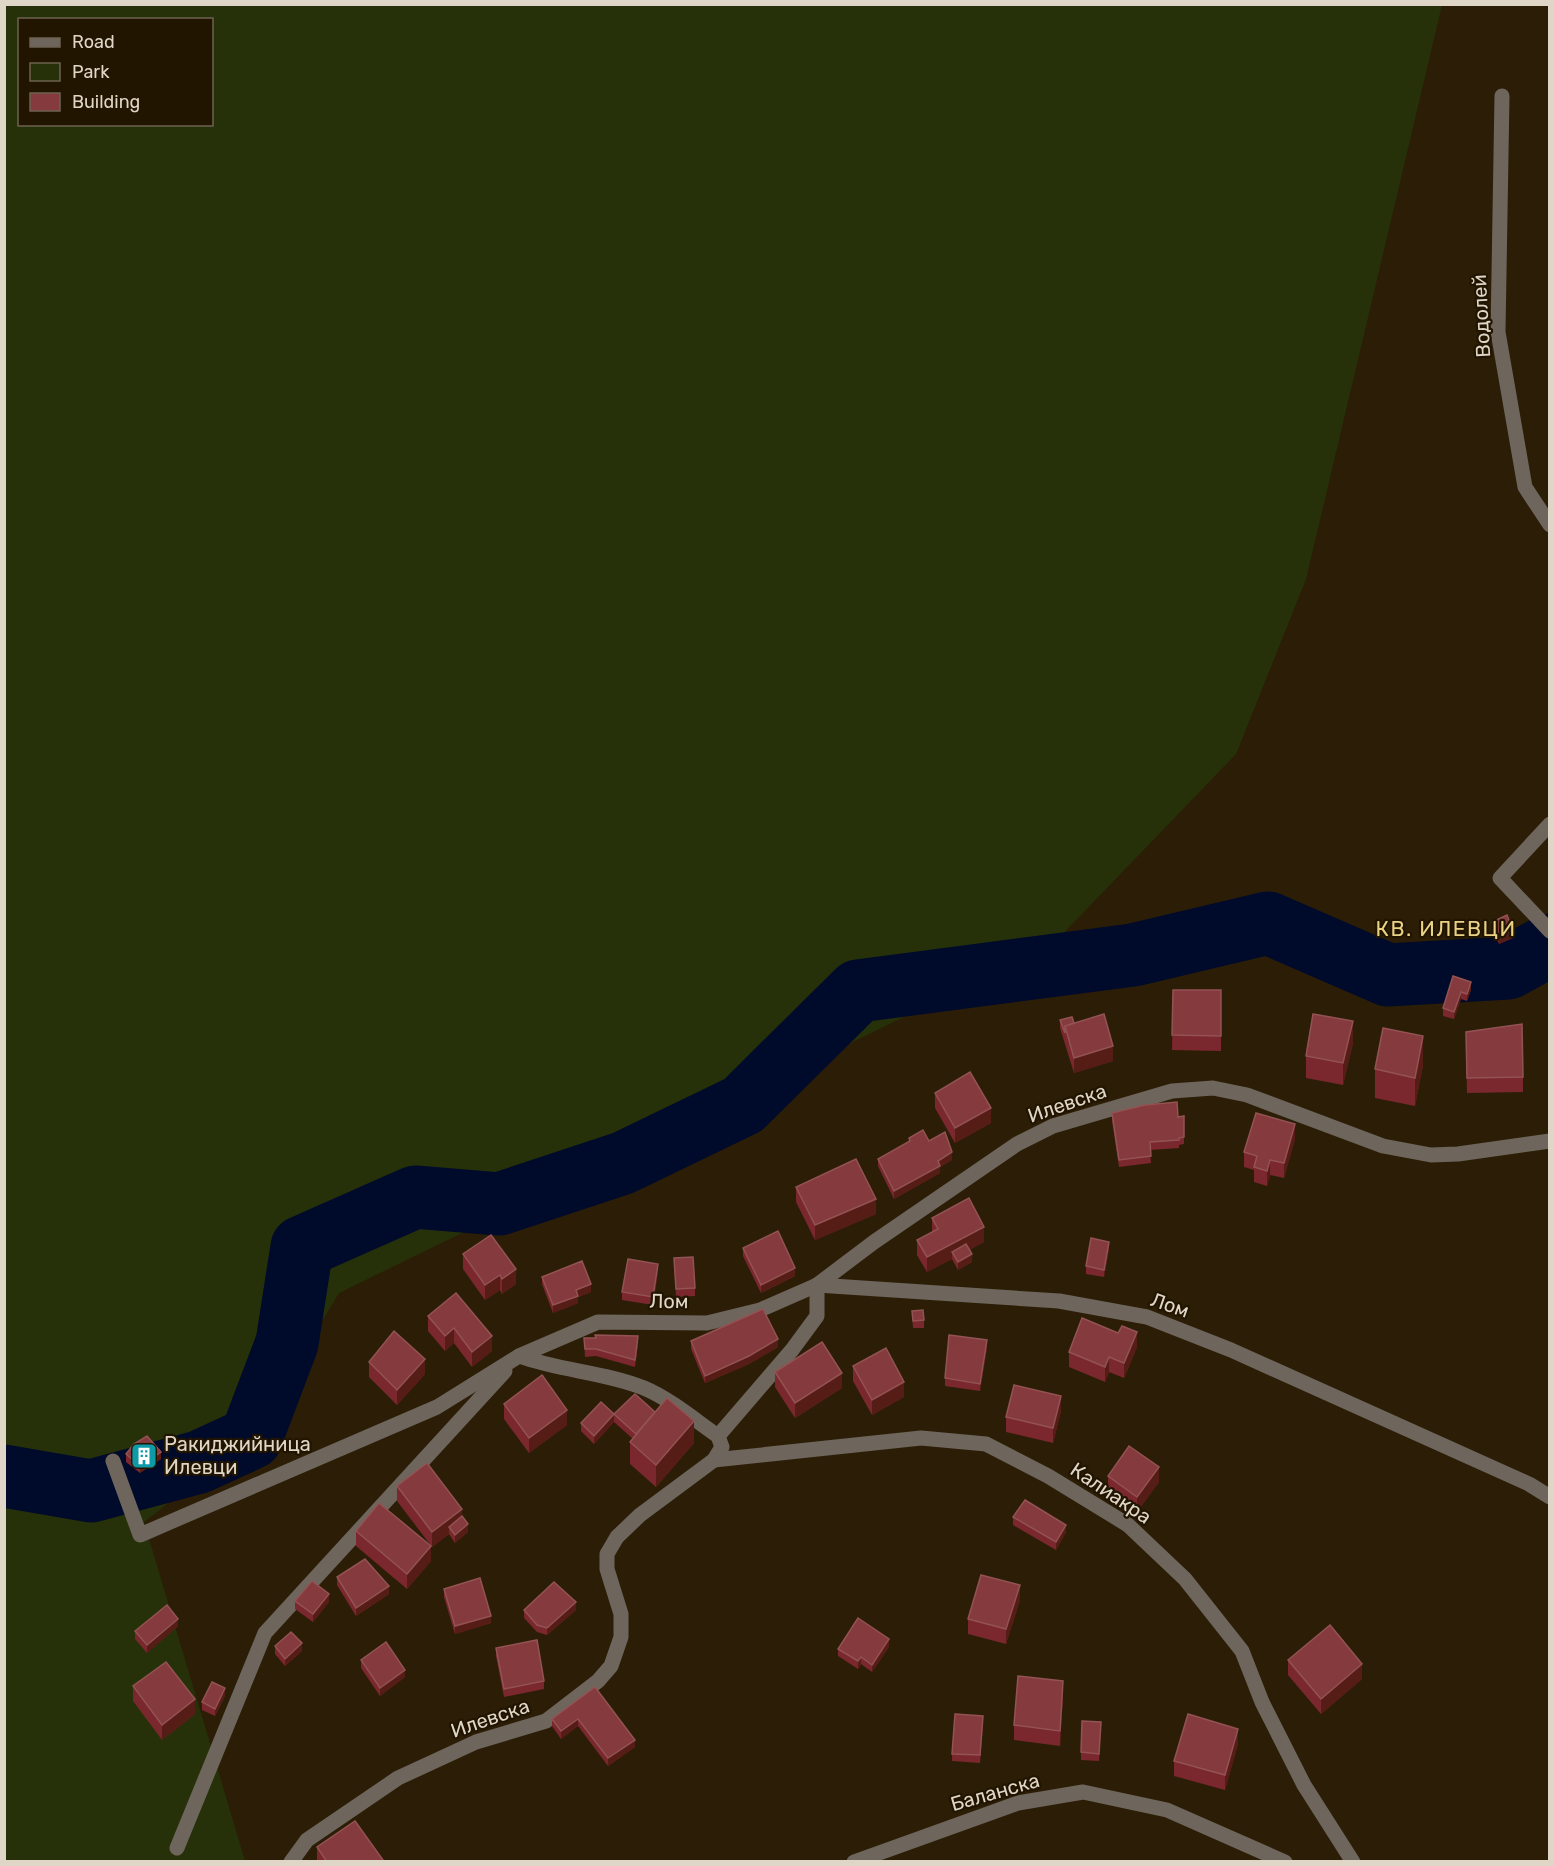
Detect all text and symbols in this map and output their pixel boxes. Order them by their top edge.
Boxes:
legend [18,18,213,126]
text: Road [72,31,115,53]
text: Park [72,61,110,83]
text: Building [72,91,140,113]
street label: Водолей [1467,274,1495,358]
district label: КВ. ИЛЕВЦИ [1375,916,1517,941]
street label: Илевска [1024,1078,1110,1128]
street label: Лом [1148,1287,1192,1323]
street label: Лом [649,1289,689,1313]
place label: Ракиджийница Илевци [164,1432,311,1479]
building icon: Ракиджийница Илевци [129,1441,159,1471]
street label: Калиакра [1066,1457,1156,1529]
street label: Илевска [447,1693,533,1743]
street label: Баланска [948,1768,1042,1816]

